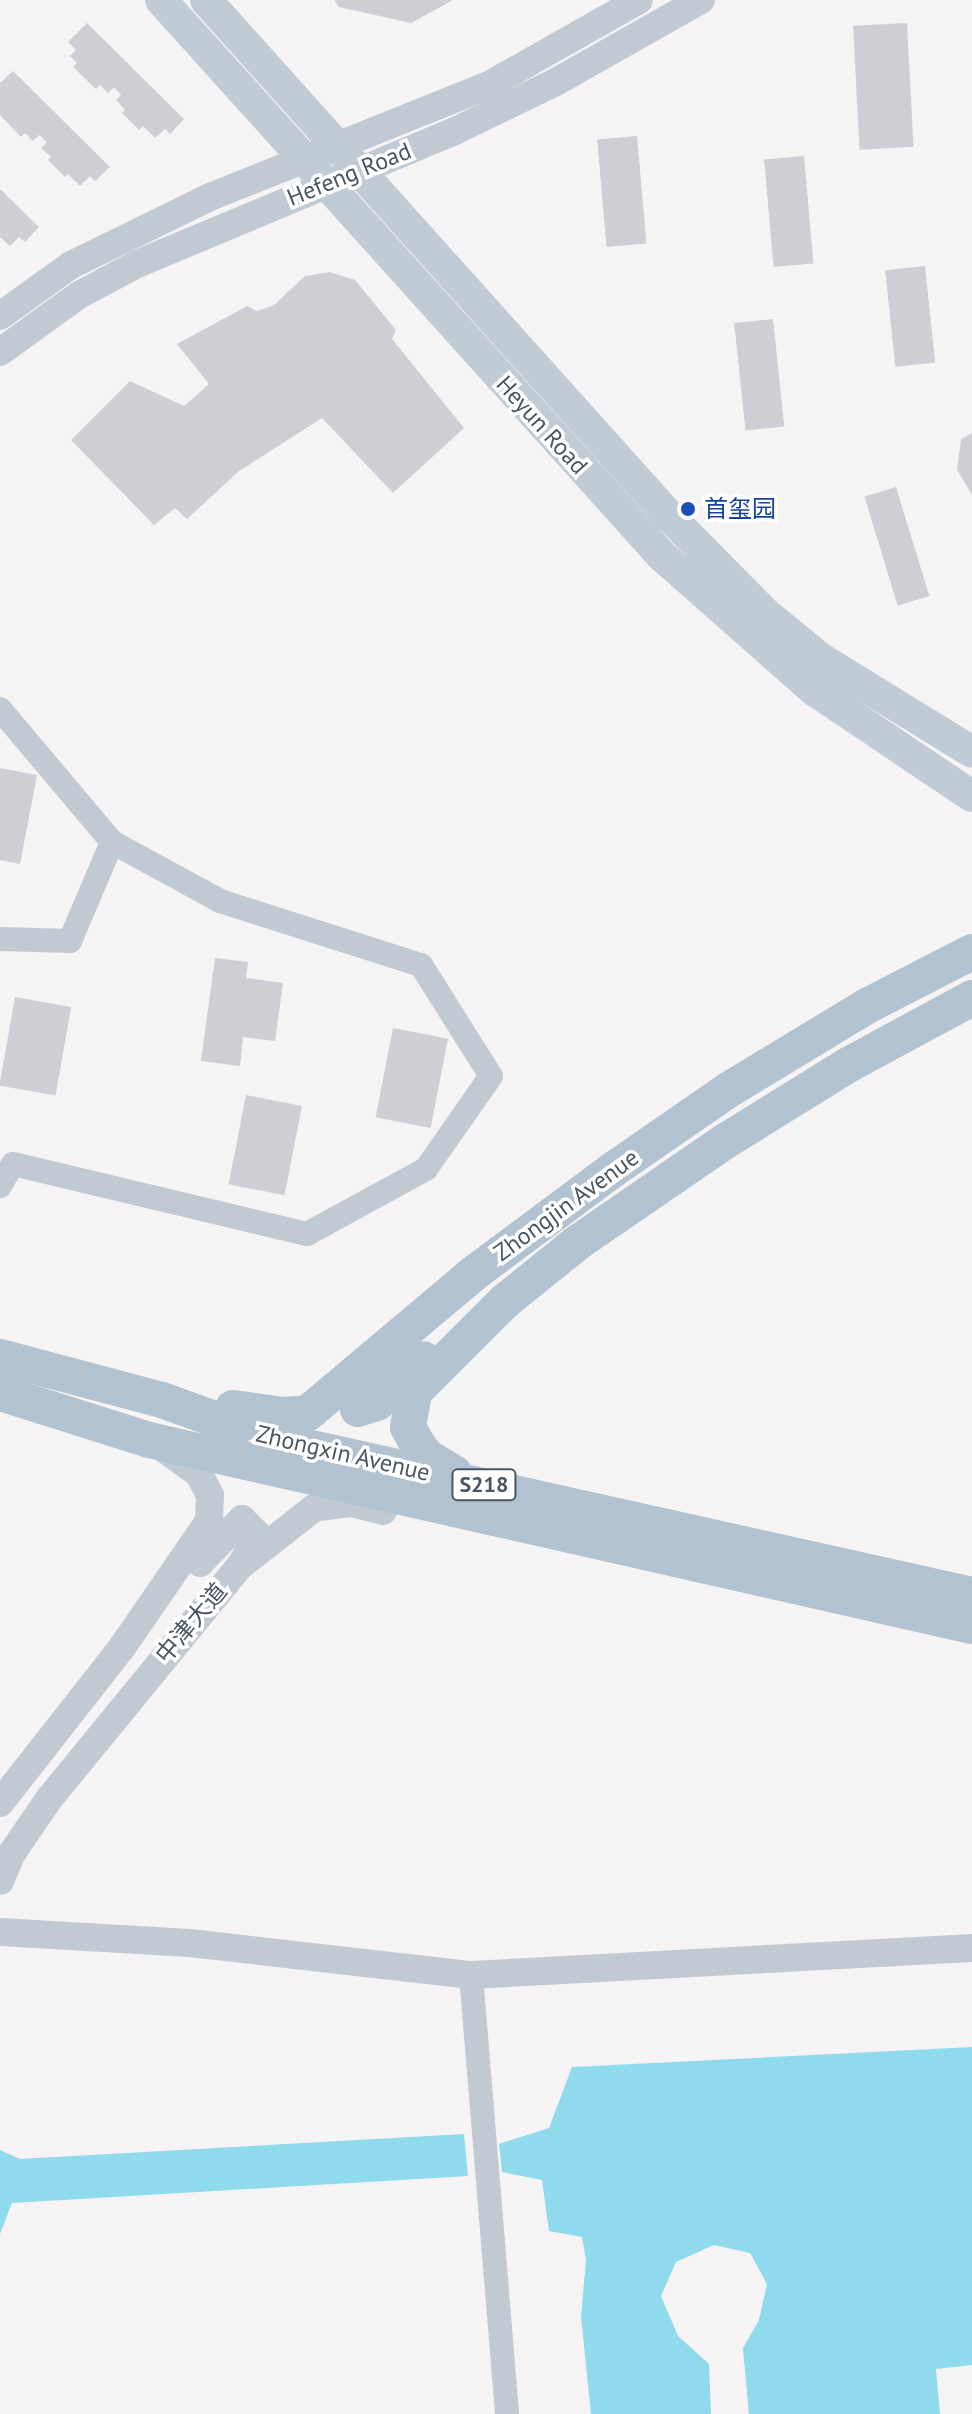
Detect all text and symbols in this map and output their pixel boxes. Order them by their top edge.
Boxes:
street label: Hefeng Road [283,136,415,212]
street label: Heyun Road [490,370,594,480]
place label: 首玺园 [704,495,776,523]
marker: 首玺园 [679,500,697,518]
street label: Zhongjin Avenue [488,1143,644,1267]
street label: Zhongxin Avenue [253,1419,433,1487]
road number: S218 [450,1467,518,1503]
street label: 中津大道 [149,1577,233,1669]

